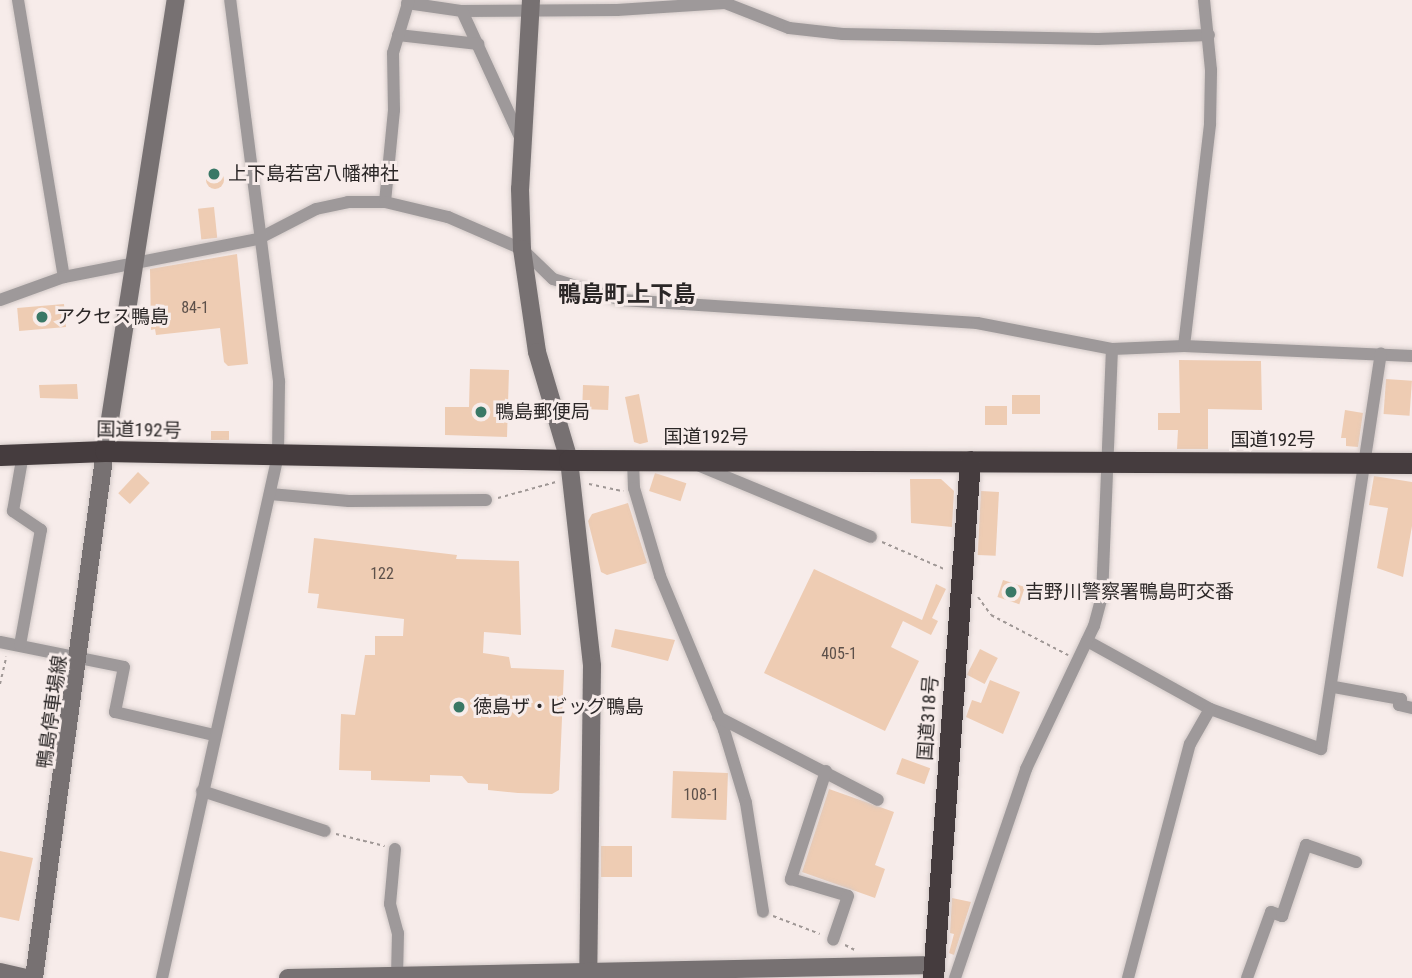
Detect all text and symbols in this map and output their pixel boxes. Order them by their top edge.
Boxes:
place label: 上下島若宮八幡神社 [228,163,399,185]
marker: 上下島若宮八幡神社 [206,166,222,182]
district label: 鴨島町上下島 [558,281,696,309]
house number: 84-1 [181,298,209,318]
place label: アクセス鴨島 [56,306,170,328]
marker: アクセス鴨島 [34,309,50,325]
place label: 鴨島郵便局 [495,401,590,423]
marker: 鴨島郵便局 [473,404,489,420]
street label: 国道192号 [96,418,182,442]
street label: 国道192号 [663,426,749,448]
street label: 国道192号 [1230,429,1316,451]
house number: 122 [370,564,394,584]
place label: 吉野川警察署鴨島町交番 [1025,581,1234,603]
marker: 吉野川警察署鴨島町交番 [1003,584,1019,600]
house number: 405-1 [821,644,857,664]
street label: 鴨島停車場線 [33,654,71,770]
street label: 国道318号 [914,675,942,761]
place label: 徳島ザ・ビッグ鴨島 [473,696,644,718]
marker: 徳島ザ・ビッグ鴨島 [451,699,467,715]
house number: 108-1 [683,785,719,805]

